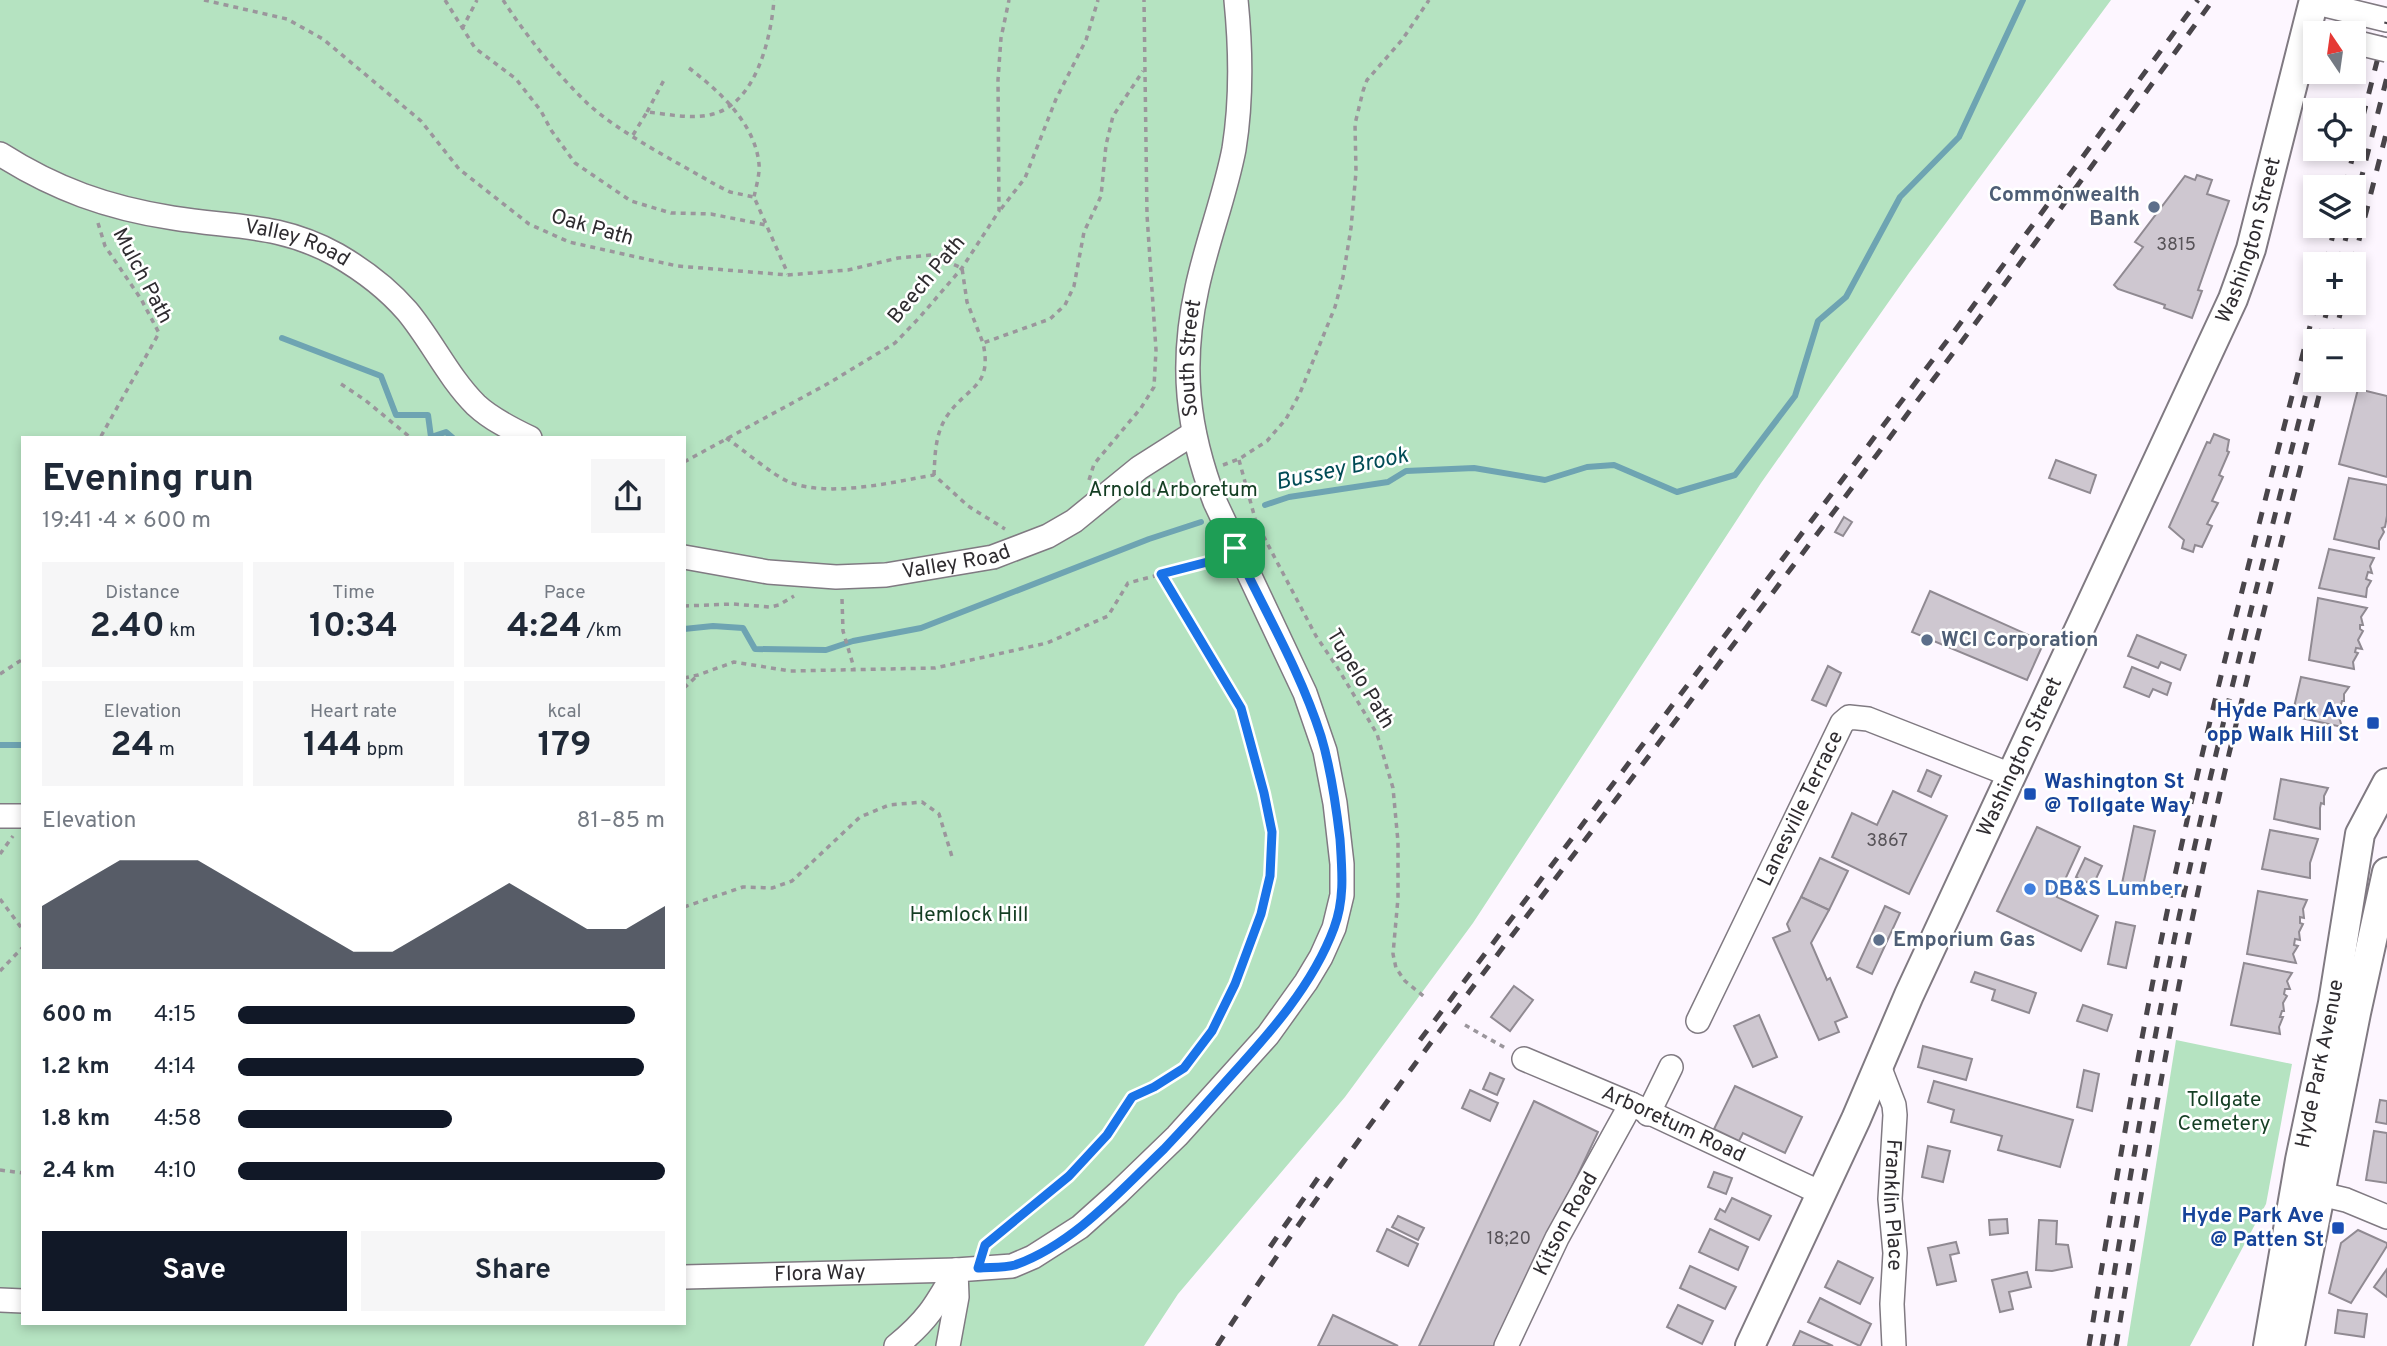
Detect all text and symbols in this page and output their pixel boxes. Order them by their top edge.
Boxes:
north arrow [2303,21,2366,84]
map controls [2303,21,2366,392]
button: locate [2303,98,2366,161]
street label: Washington Street [2210,154,2287,328]
button: layers [2303,175,2366,238]
place label: Commonwealth Bank [1989,182,2140,233]
marker: Commonwealth Bank [2146,199,2162,215]
street label: Oak Path [547,203,637,253]
street label: Valley Road [243,213,355,273]
street label: Mulch Path [106,224,178,328]
street label: Beech Path [882,230,972,330]
house number: 3815 [2156,234,2196,257]
button: + [2303,252,2366,315]
street label: South Street [1174,297,1208,419]
button: − [2303,329,2366,392]
water label: Bussey Brook [1273,442,1411,498]
text: Evening run [42,456,254,505]
button: share [591,459,665,533]
park label: Arnold Arboretum [1088,477,1258,504]
text: 19:41 · 4 × 600 m [42,507,211,536]
pin [1205,518,1265,578]
icon: arrive [1216,529,1254,567]
street label: Valley Road [900,538,1015,586]
text: Distance [105,581,180,605]
text: Time [332,581,375,605]
text: Pace [544,581,585,605]
text: 2.40 [89,605,165,649]
text: 10:34 [309,605,398,649]
text: 4:24 [507,605,582,649]
text: km [165,619,196,643]
text: /km [582,619,622,643]
street label: Tupelo Path [1320,624,1400,734]
place label: WCI Corporation [1941,627,2098,654]
marker: WCI Corporation [1919,632,1935,648]
street label: Washington Street [1971,673,2069,841]
place label: Hyde Park Ave opp Walk Hill St [2207,698,2359,749]
text: Elevation [103,700,182,724]
text: Heart rate [310,700,397,724]
text: kcal [548,700,581,724]
marker: Hyde Park Ave opp Walk Hill St [2365,715,2381,731]
text: 24 [110,724,154,768]
text: 144 [303,724,362,768]
text: 179 [537,724,592,768]
street label: Lanesville Terrace [1752,726,1850,891]
text: m [154,738,175,762]
text: bpm [362,738,404,762]
place label: Washington St @ Tollgate Way [2044,769,2191,820]
marker: Washington St @ Tollgate Way [2022,786,2038,802]
text: Elevation [42,807,137,836]
text: 81–85 m [576,807,665,836]
house number: 3867 [1866,830,1908,853]
place label: DB&S Lumber [2044,876,2182,903]
marker: DB&S Lumber [2022,881,2038,897]
park label: Hemlock Hill [909,902,1029,929]
place label: Emporium Gas [1893,927,2036,954]
marker: Emporium Gas [1871,932,1887,948]
street label: Hyde Park Avenue [2289,978,2350,1151]
text: 600 m [42,1001,112,1030]
text: 4:15 [154,1001,196,1030]
text: 1.2 km [42,1053,110,1082]
text: 4:14 [154,1053,196,1082]
street label: Arboretum Road [1597,1080,1750,1169]
park label: Tollgate Cemetery [2177,1087,2271,1138]
text: 1.8 km [42,1105,110,1134]
text: 4:58 [154,1105,202,1134]
street label: Franklin Place [1876,1138,1909,1272]
text: 2.4 km [42,1157,115,1186]
text: 4:10 [154,1157,197,1186]
street label: Kitson Road [1528,1167,1604,1280]
place label: Hyde Park Ave @ Patten St [2182,1203,2324,1254]
marker: Hyde Park Ave @ Patten St [2330,1220,2346,1236]
house number: 18;20 [1487,1228,1531,1251]
button: Save [42,1231,347,1311]
button: Share [361,1231,665,1311]
street label: Flora Way [774,1259,866,1288]

